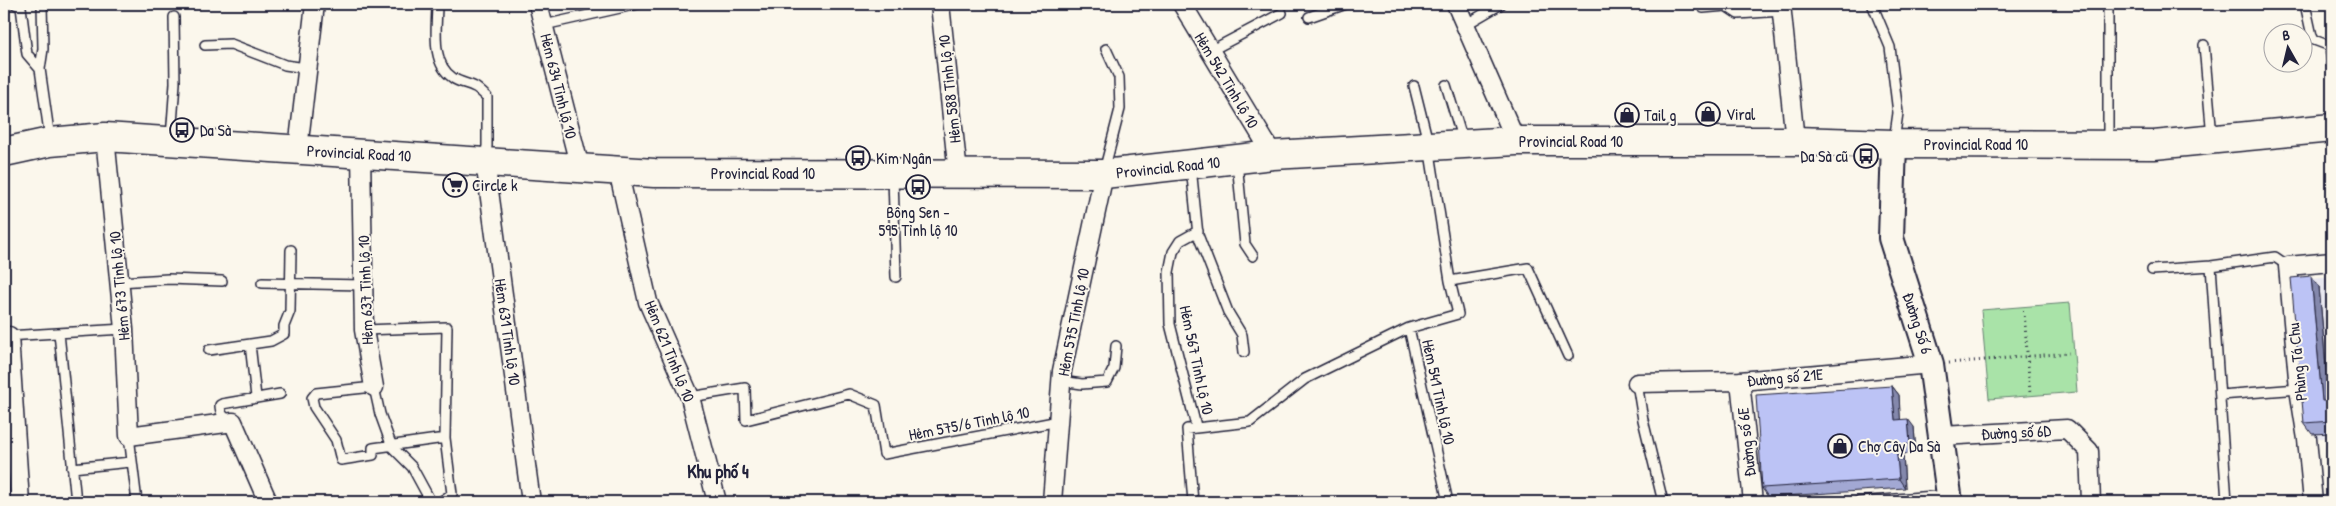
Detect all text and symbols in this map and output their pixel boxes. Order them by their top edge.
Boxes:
north arrow [2264,22,2314,72]
text: B [2281,25,2291,45]
street label: Hẻm 542 Tỉnh lộ 10 [1190,28,1264,132]
street label: Hẻm 634 Tỉnh lộ 10 [535,31,583,141]
street label: Hẻm 588 Tỉnh lộ 10 [932,34,966,144]
shop icon: Viral [1695,101,1721,127]
shop icon: Tail g [1614,102,1640,128]
place label: Viral [1726,103,1756,125]
place label: Tail g [1644,104,1676,126]
bus stop icon: Da Sà [169,117,195,143]
place label: Da Sà [200,119,231,141]
street label: Provincial Road 10 [1519,130,1623,152]
street label: Provincial Road 10 [1924,133,2028,155]
street label: Provincial Road 10 [306,139,412,167]
bus stop icon: Da Sà cũ [1853,143,1879,169]
bus stop icon: Kim Ngân [845,145,871,171]
place label: Da Sà cũ [1801,145,1849,167]
place label: Kim Ngân [876,147,932,169]
street label: Provincial Road 10 [1115,151,1221,183]
street label: Provincial Road 10 [711,162,815,184]
supermarket icon: Circle k [442,172,468,198]
place label: Circle k [472,174,518,196]
bus stop icon: Bông Sen - 595 Tỉnh lộ 10 [905,174,931,200]
place label: Bông Sen - 595 Tỉnh lộ 10 [878,201,958,241]
street label: Hẻm 673 Tỉnh lộ 10 [103,230,135,342]
street label: Hẻm 637 Tỉnh lộ 10 [352,235,378,345]
street label: Hẻm 575 Tỉnh lộ 10 [1052,266,1094,378]
street label: Hẻm 631 Tỉnh lộ 10 [490,277,526,387]
street label: Đường Số 6 [1898,289,1938,357]
street label: Hẻm 621 Tỉnh lộ 10 [640,297,700,405]
street label: Hẻm 567 Tỉnh Lộ 10 [1175,303,1219,417]
street label: Phùng Tá Chu [2282,321,2312,402]
street label: Hẻm 541 Tỉnh lộ 10 [1417,338,1461,446]
street label: Đường số 21E [1746,363,1824,391]
street label: Hẻm 575/6 Tỉnh lộ 10 [907,400,1031,446]
street label: Đường số 6E [1731,406,1761,478]
street label: Đường số 6D [1980,419,2052,445]
shop icon: Chợ Cây Da Sà [1827,433,1853,459]
place label: Chợ Cây Da Sà [1858,435,1940,457]
district label: Khu phố 4 [687,459,749,485]

